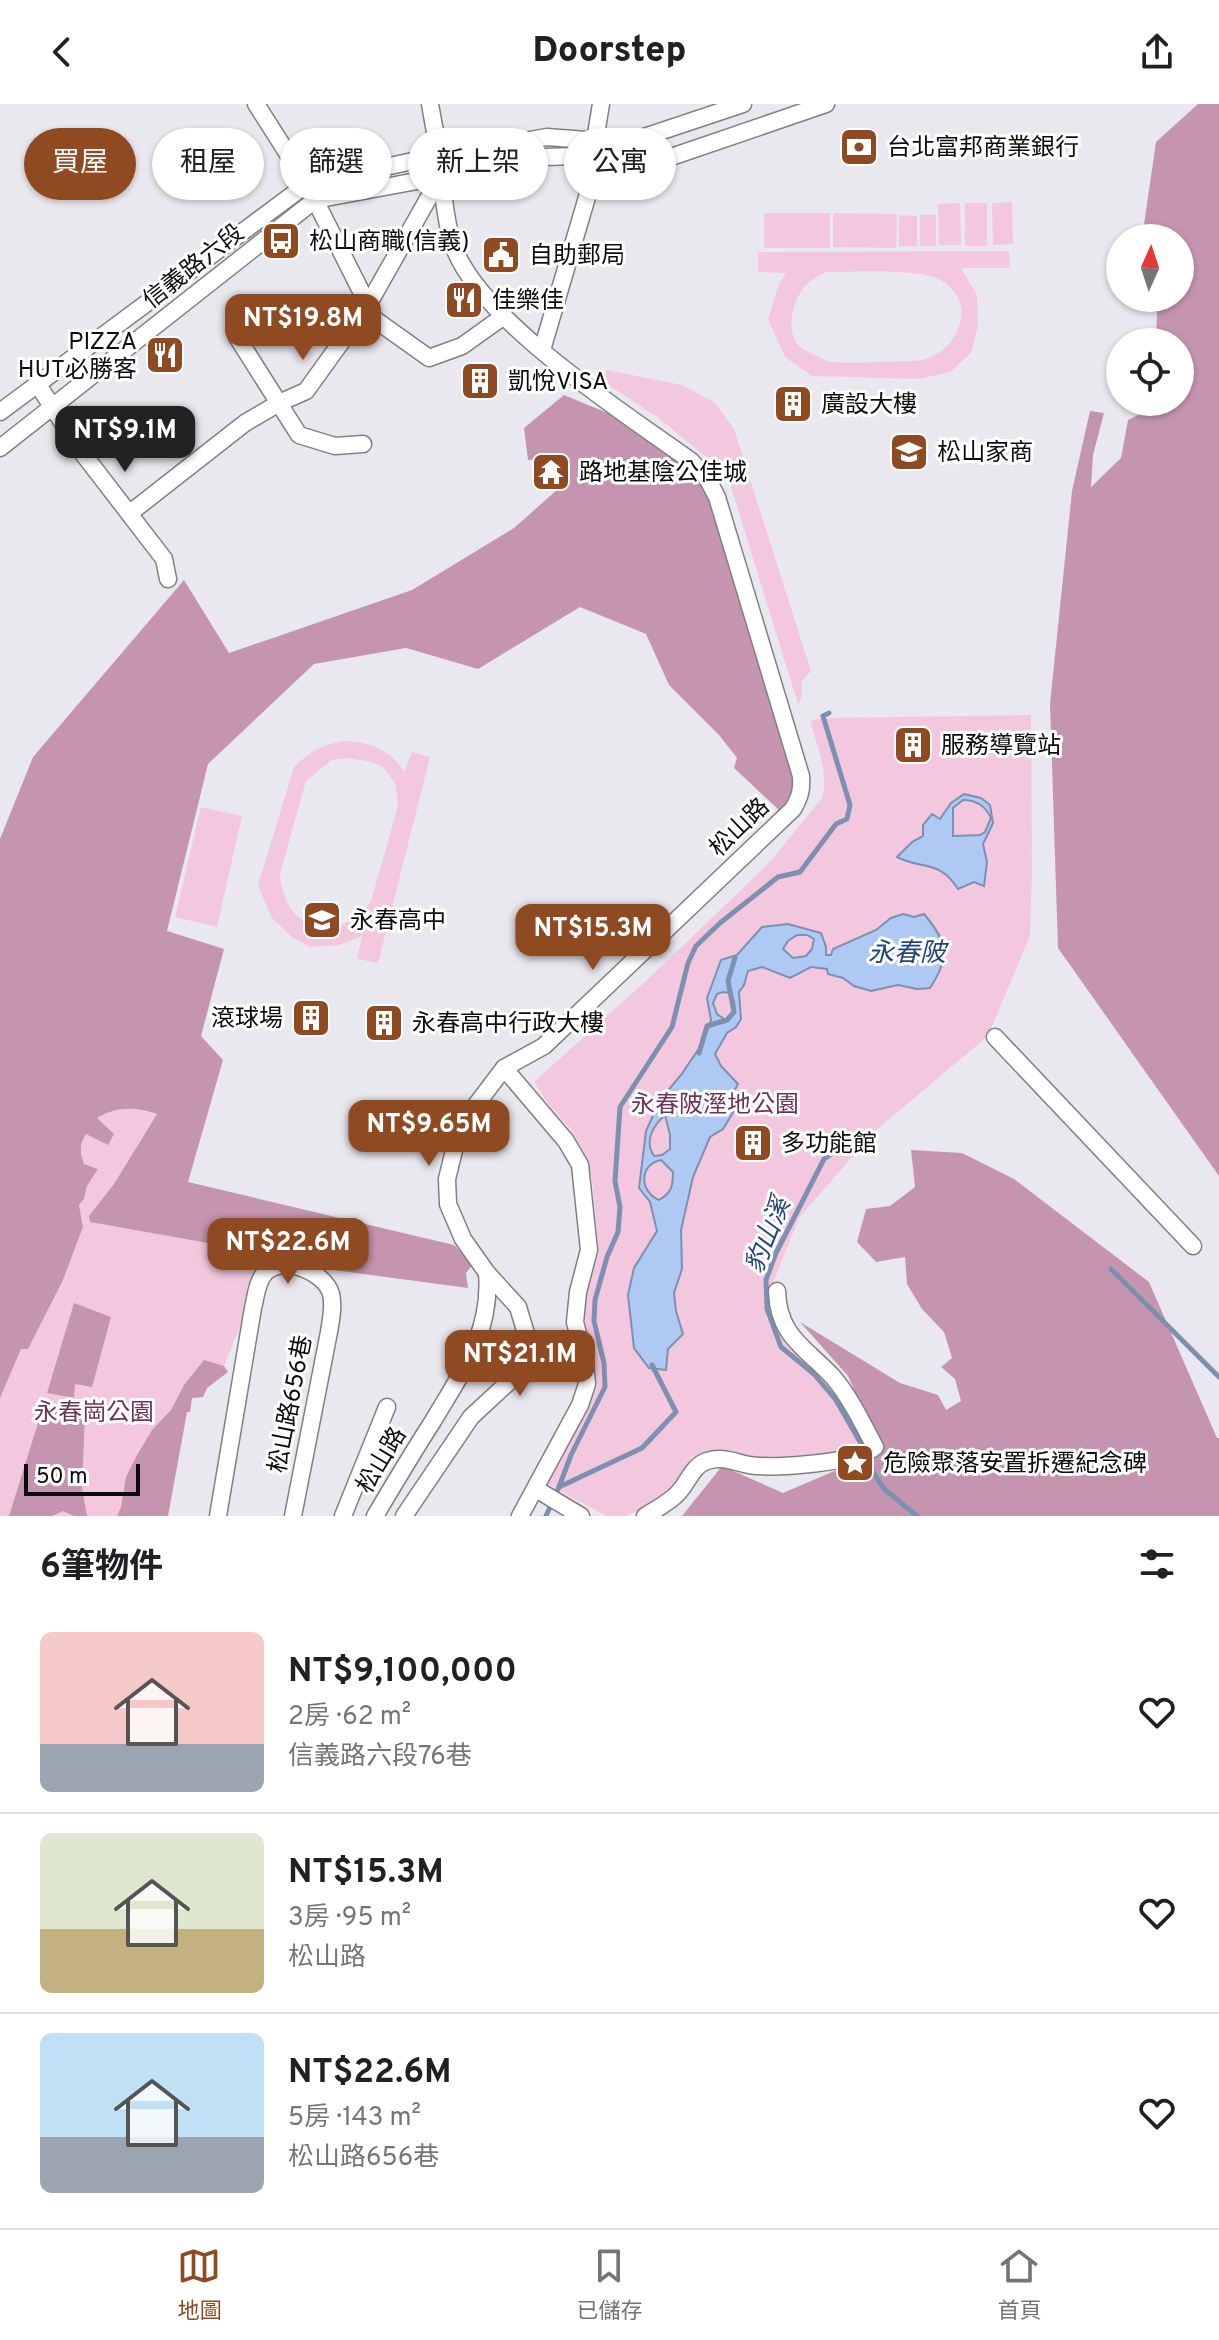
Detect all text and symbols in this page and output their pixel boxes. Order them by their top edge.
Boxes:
text: Doorstep [533,29,686,75]
icon: back [40,30,84,74]
icon: share [1135,30,1179,74]
bank icon: 台北富邦商業銀行 [838,126,880,168]
chip: 買屋 [24,128,136,200]
chip: 租屋 [152,128,264,200]
chip: 篩選 [280,128,392,200]
chip: 新上架 [408,128,548,200]
chip: 公寓 [564,128,676,200]
place label: 台北富邦商業銀行 [887,134,1079,164]
street label: 信義路六段 [138,219,251,316]
bus stop icon: 松山商職(信義) [260,220,302,262]
north arrow [1106,224,1194,312]
map controls [1106,224,1194,416]
place label: 松山商職(信義) [309,228,469,258]
public building icon: 自助郵局 [480,234,522,276]
place label: 自助郵局 [529,242,625,272]
restaurant icon: 佳樂佳 [443,279,485,321]
place label: 佳樂佳 [492,287,564,317]
pin: NT$19.8M [220,294,386,362]
text: NT$19.8M [243,303,363,336]
place label: PIZZA HUT必勝客 [18,328,137,386]
button: locate [1106,328,1194,416]
restaurant icon: PIZZA HUT必勝客 [144,334,186,376]
building icon: 凱悅VISA [459,360,501,402]
place label: 凱悅VISA [508,368,608,398]
building icon: 廣設大樓 [772,383,814,425]
place label: 廣設大樓 [821,391,917,421]
pin: NT$9.1M [51,406,199,474]
text: NT$9.1M [73,415,177,448]
school or university icon: 松山家商 [888,431,930,473]
place label: 松山家商 [937,439,1033,469]
temple icon: 路地基陰公佳城 [530,451,572,493]
place label: 路地基陰公佳城 [579,459,747,489]
building icon: 服務導覽站 [892,724,934,766]
place label: 服務導覽站 [941,732,1061,762]
street label: 松山路 [704,793,777,864]
school or university icon: 永春高中 [301,899,343,941]
pin: NT$15.3M [510,904,676,972]
place label: 永春高中 [350,907,446,937]
text: NT$15.3M [533,913,653,946]
water label: 永春陂 [868,938,950,971]
building icon: 滾球場 [290,997,332,1039]
building icon: 永春高中行政大樓 [363,1002,405,1044]
place label: 滾球場 [211,1005,283,1035]
place label: 永春高中行政大樓 [412,1010,604,1040]
park label: 永春陂溼地公園 [631,1091,799,1121]
pin: NT$9.65M [346,1100,512,1168]
text: NT$9.65M [366,1109,492,1142]
building icon: 多功能館 [732,1122,774,1164]
place label: 多功能館 [781,1130,877,1160]
water label: 豹山溪 [739,1190,801,1278]
pin: NT$22.6M [205,1218,371,1286]
text: NT$22.6M [225,1227,351,1260]
pin: NT$21.1M [437,1330,603,1398]
street label: 松山路656巷 [264,1333,320,1476]
text: NT$21.1M [463,1339,577,1372]
park label: 永春崗公園 [34,1399,154,1429]
street label: 松山路 [351,1422,414,1500]
place icon: 危險聚落安置拆遷紀念碑 [834,1442,876,1484]
place label: 危險聚落安置拆遷紀念碑 [883,1450,1147,1480]
scale bar [24,1460,140,1496]
text: 50 m [36,1464,88,1491]
icon: filters [1135,1542,1179,1586]
text: 6筆物件 [40,1547,163,1590]
text: NT$9,100,000 [288,1651,517,1694]
icon: home [104,1664,200,1760]
icon: heart [1135,1690,1179,1734]
text: 2房 · 62 m² [288,1701,411,1734]
text: 信義路六段76巷 [288,1741,472,1774]
text: NT$15.3M [288,1852,444,1895]
icon: home [104,1865,200,1961]
icon: heart [1135,1891,1179,1935]
text: 3房 · 95 m² [288,1902,411,1935]
text: 松山路 [288,1942,366,1975]
text: NT$22.6M [288,2052,452,2095]
icon: home [104,2065,200,2161]
icon: heart [1135,2091,1179,2135]
text: 5房 · 143 m² [288,2102,421,2135]
text: 松山路656巷 [288,2142,439,2175]
tab: 地圖 [177,2244,222,2326]
tab: 已儲存 [576,2244,643,2326]
tab: 首頁 [997,2244,1042,2326]

